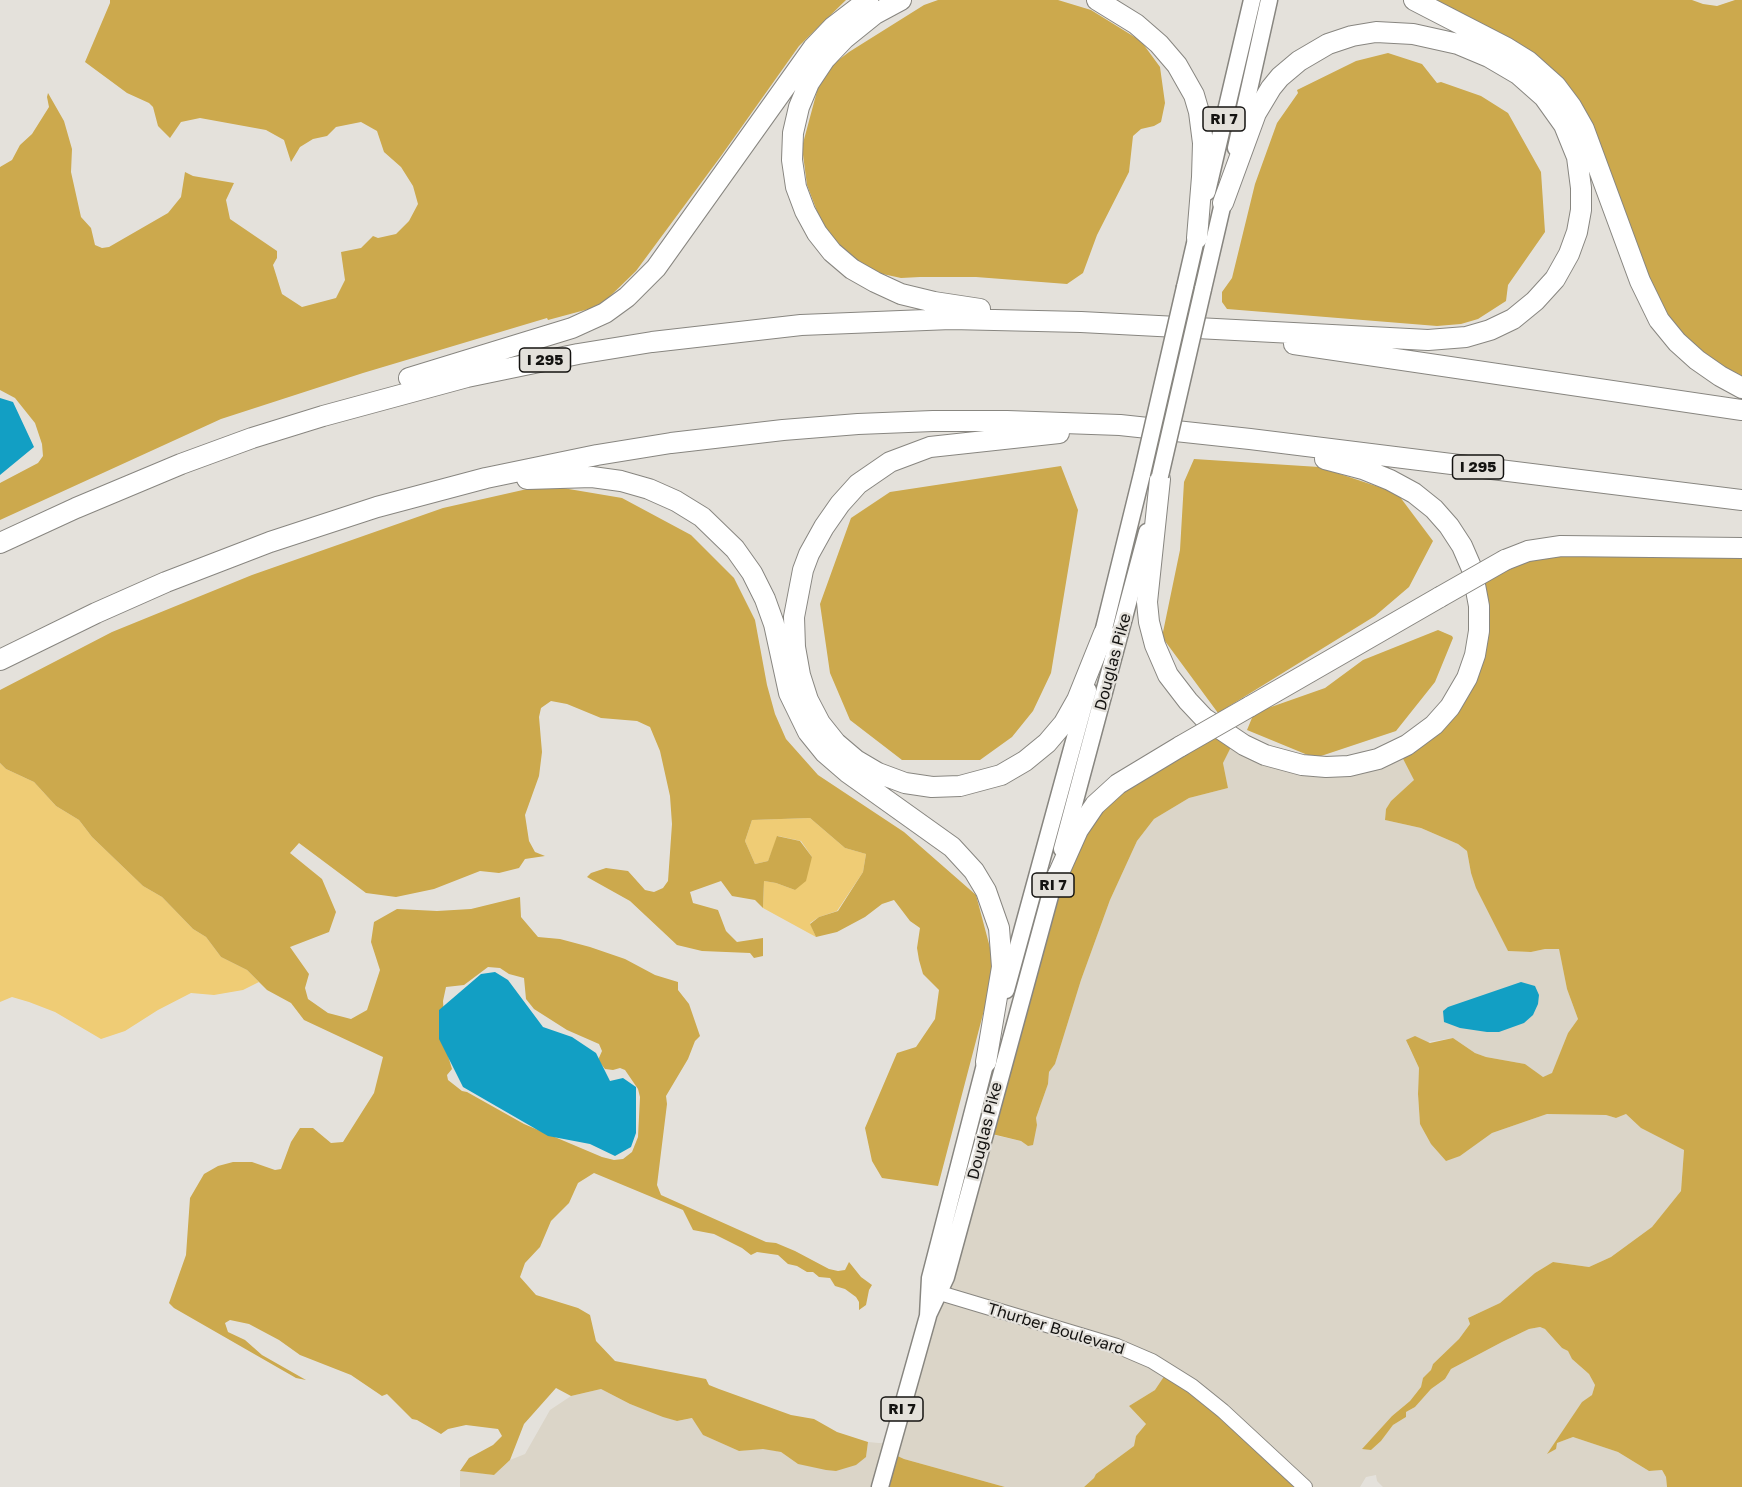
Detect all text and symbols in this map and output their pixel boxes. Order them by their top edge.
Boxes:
road number: RI 7 [1203,107,1245,131]
road number: I 295 [520,348,570,372]
road number: I 295 [1452,455,1504,479]
street label: Douglas Pike [1091,611,1135,713]
road number: RI 7 [1032,873,1074,897]
street label: Douglas Pike [964,1080,1006,1182]
street label: Thurber Boulevard [985,1299,1127,1359]
road number: RI 7 [881,1397,923,1421]

